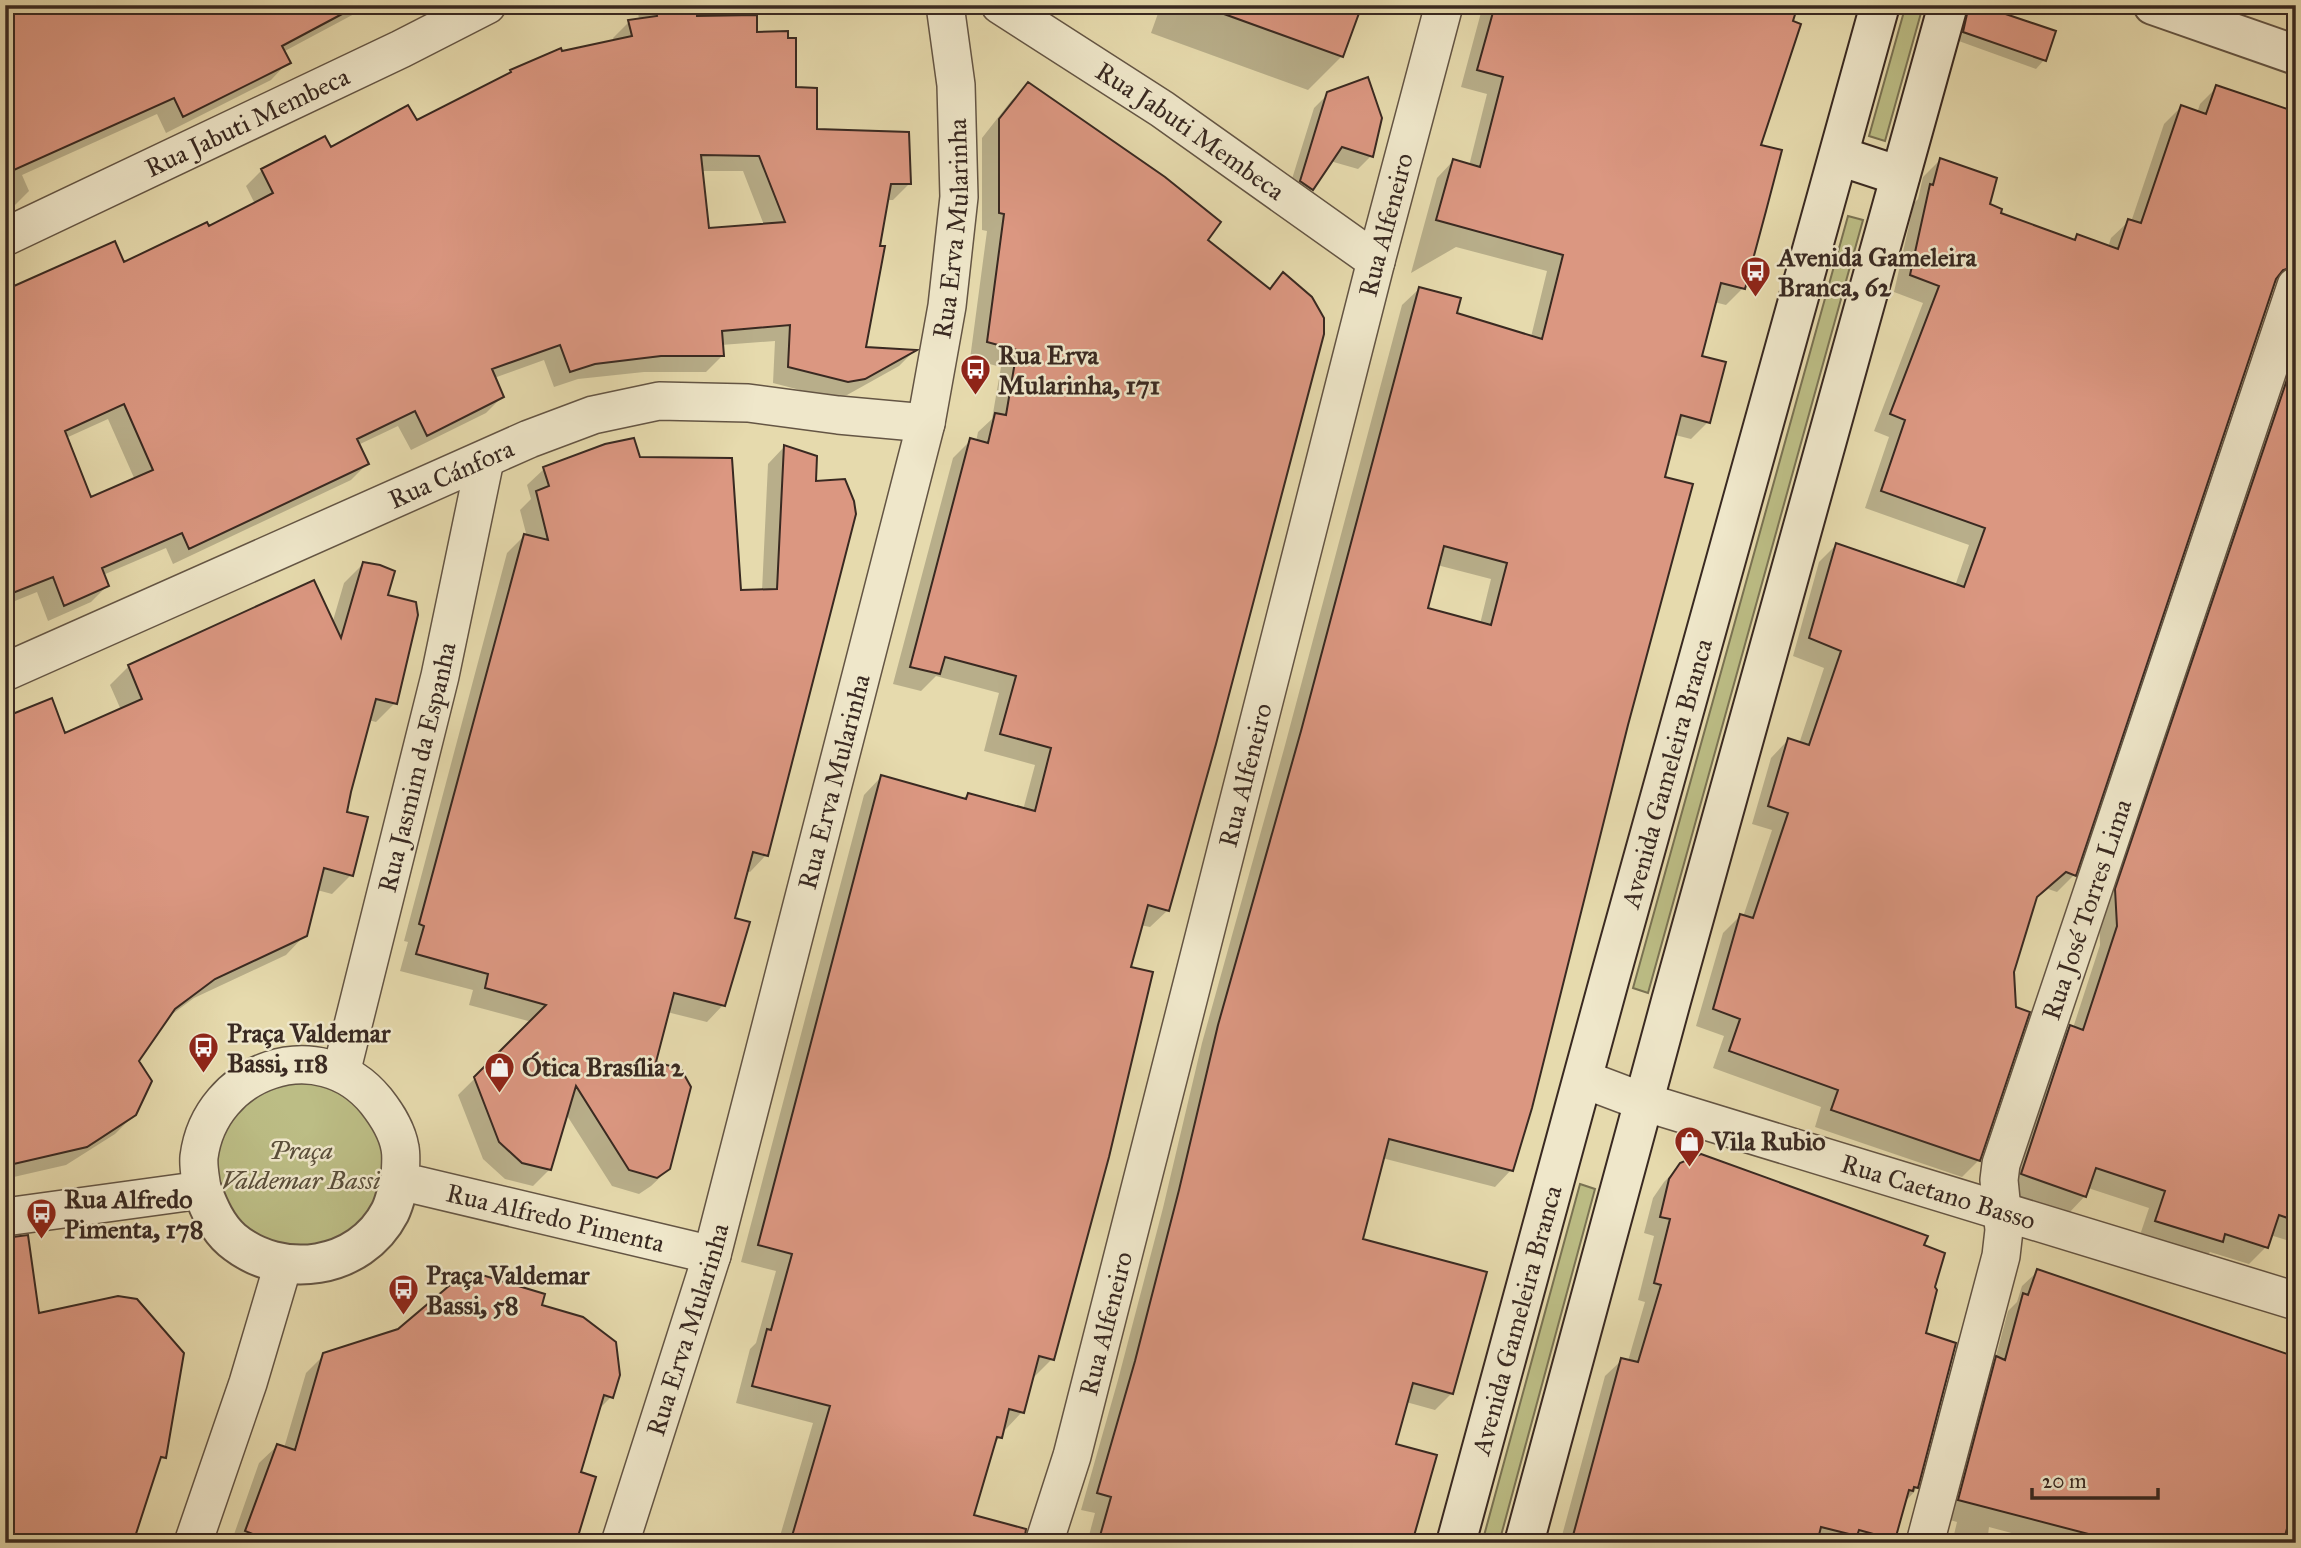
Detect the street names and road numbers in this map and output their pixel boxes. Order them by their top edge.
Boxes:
street label: Rua Jabuti Membeca [1090,55,1291,207]
street label: Rua Jabuti Membeca [140,60,354,184]
street label: Rua Erva Mularinha [925,118,975,341]
street label: Rua Alfeneiro [1352,149,1420,300]
street label: Rua Cánfora [383,432,519,516]
street label: Avenida Gameleira Branca [1614,635,1719,912]
street label: Rua Jasmim da Espanha [371,639,463,896]
street label: Rua Erva Mularinha [791,671,877,893]
street label: Rua Alfeneiro [1212,700,1279,850]
street label: Rua José Torres Lima [2035,795,2139,1024]
street label: Rua Caetano Basso [1837,1147,2040,1237]
street label: Rua Alfredo Pimenta [443,1177,668,1259]
street label: Avenida Gameleira Branca [1464,1182,1569,1459]
street label: Rua Erva Mularinha [639,1220,736,1440]
street label: Rua Alfeneiro [1072,1248,1139,1399]

